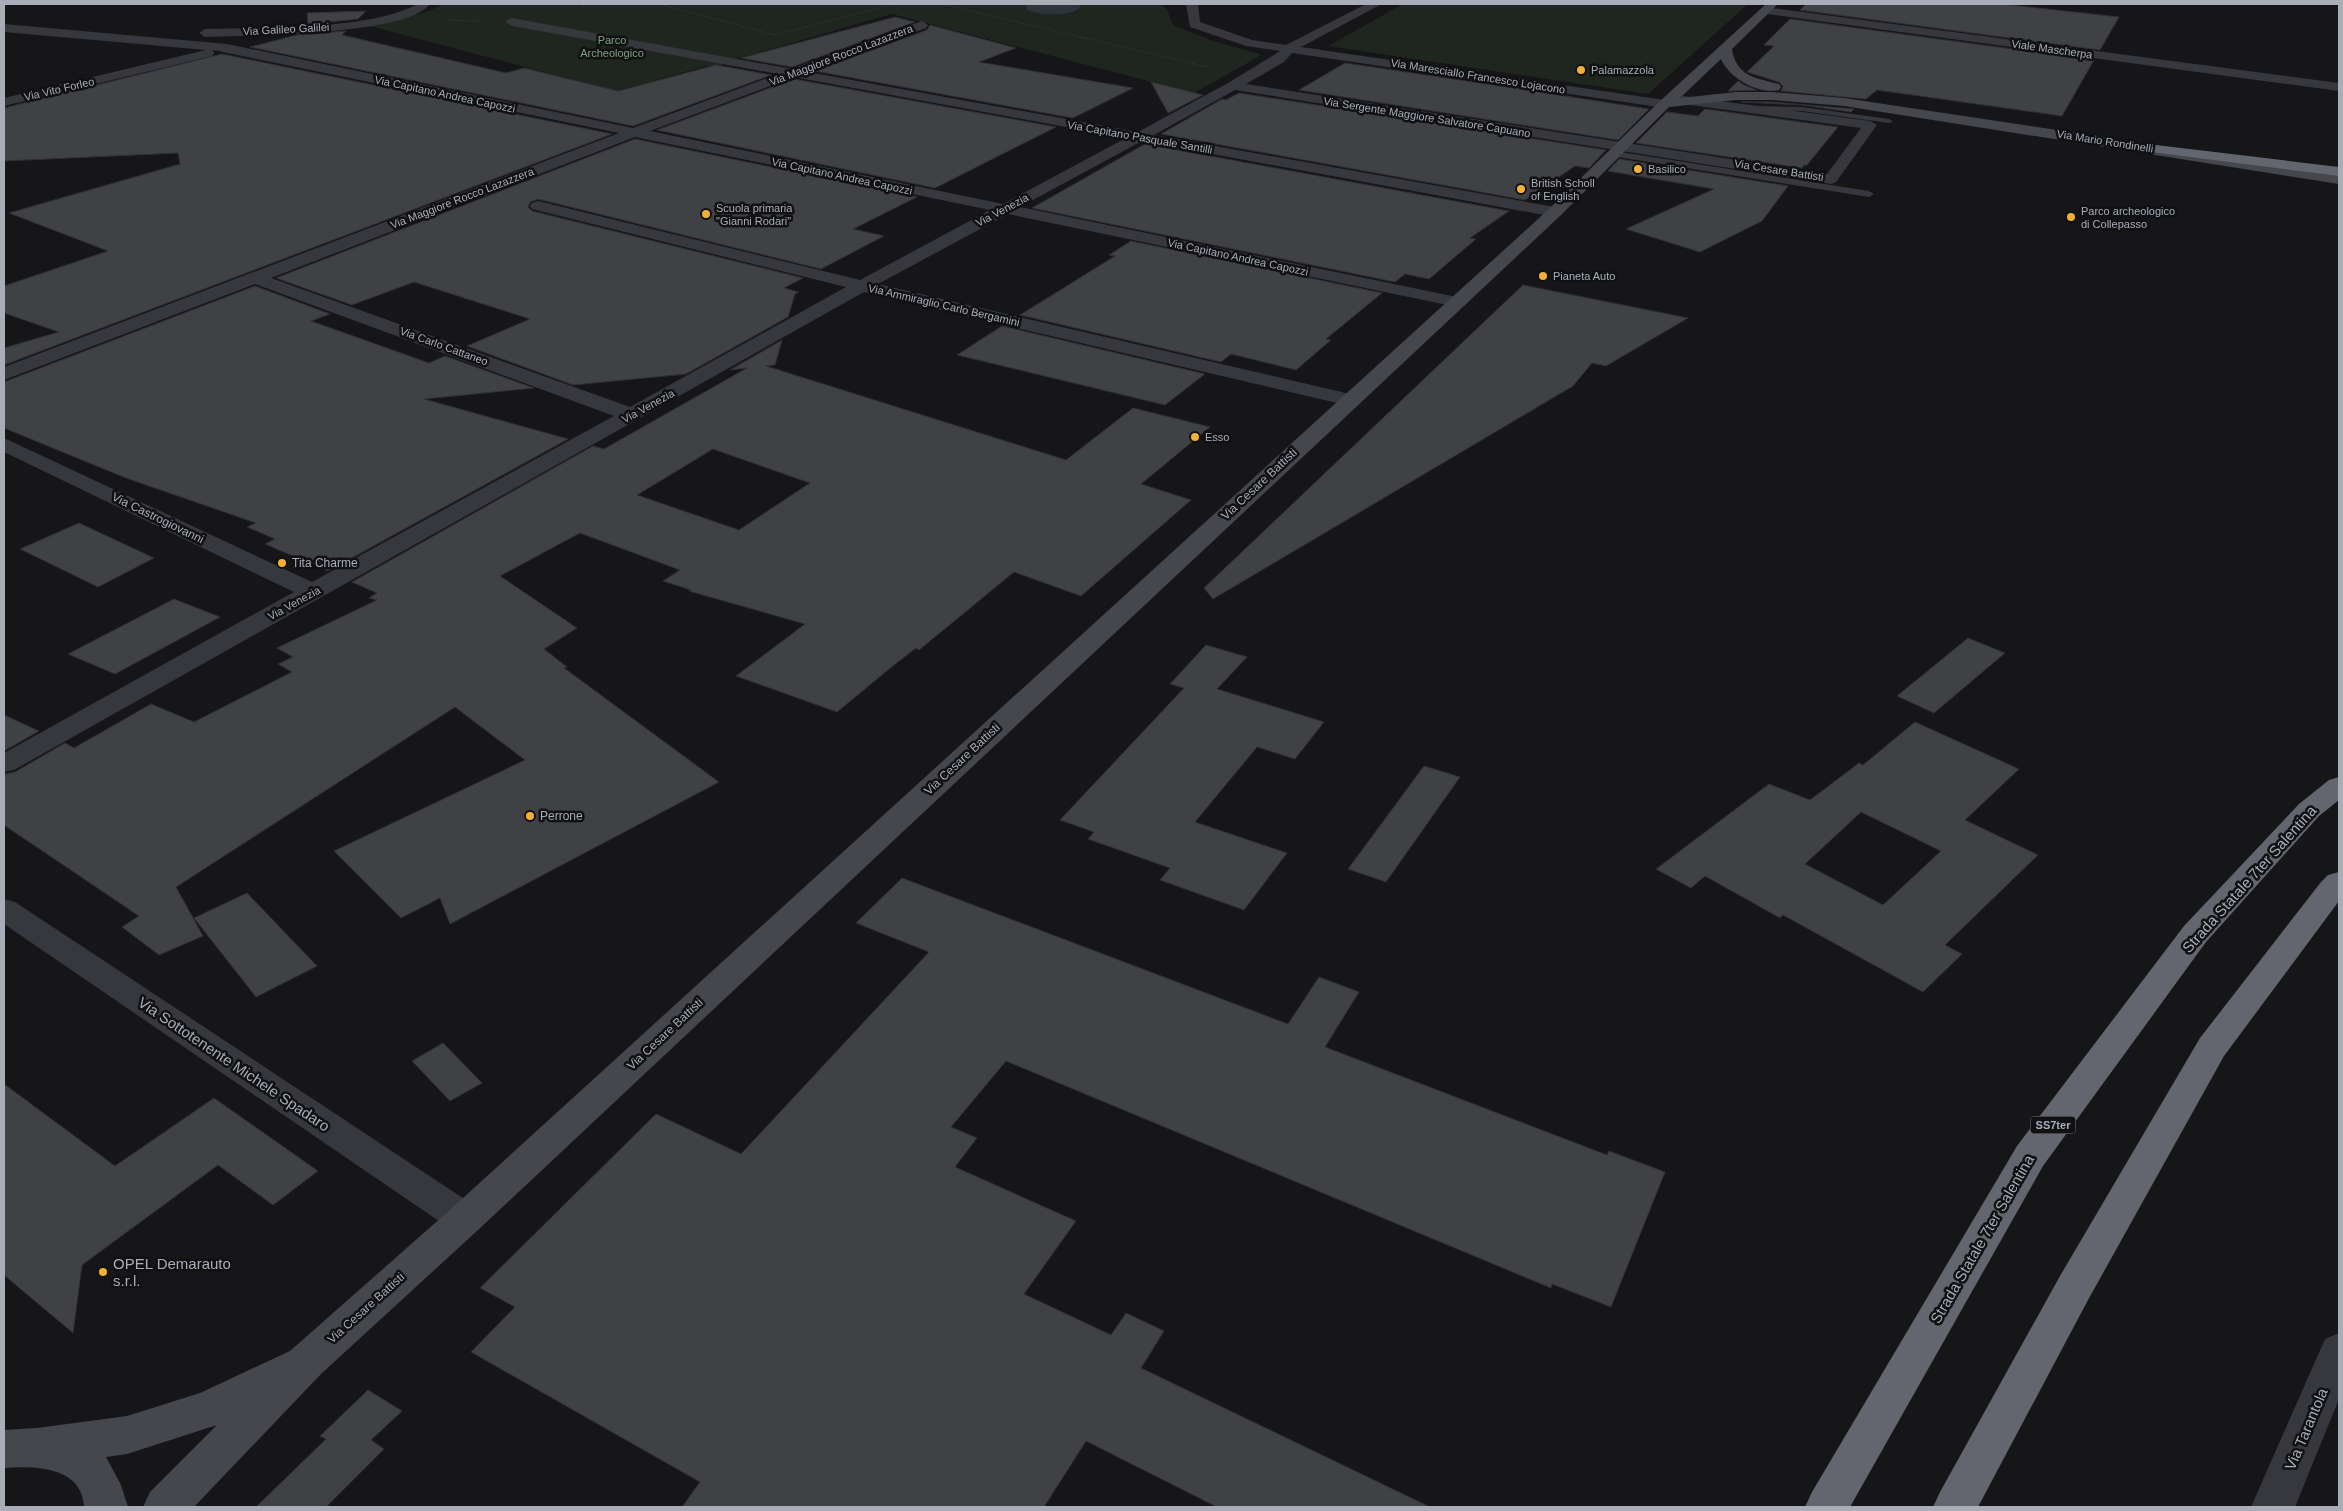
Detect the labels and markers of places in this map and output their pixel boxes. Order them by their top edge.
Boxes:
marker: Palamazzola [1575,64,1587,76]
place label: Palamazzola [1591,64,1655,76]
marker: Basilico [1632,163,1644,175]
place label: Basilico [1648,163,1686,175]
place label: British Scholl of English [1531,177,1595,202]
marker: British Scholl of English [1515,183,1527,195]
place label: Scuola primaria "Gianni Rodari" [716,202,793,227]
place label: Parco archeologico di Collepasso [2081,205,2175,230]
marker: Scuola primaria "Gianni Rodari" [700,208,712,220]
marker: Parco archeologico di Collepasso [2065,211,2077,223]
marker: Pianeta Auto [1537,270,1549,282]
place label: Pianeta Auto [1553,270,1615,282]
marker: Esso [1189,431,1201,443]
place label: Esso [1205,431,1229,443]
place label: Tita Charme [292,556,358,570]
marker: Tita Charme [276,557,288,569]
place label: Perrone [540,809,583,823]
marker: Perrone [524,810,536,822]
place label: OPEL Demarauto s.r.l. [113,1255,231,1289]
marker: OPEL Demarauto s.r.l. [97,1266,109,1278]

